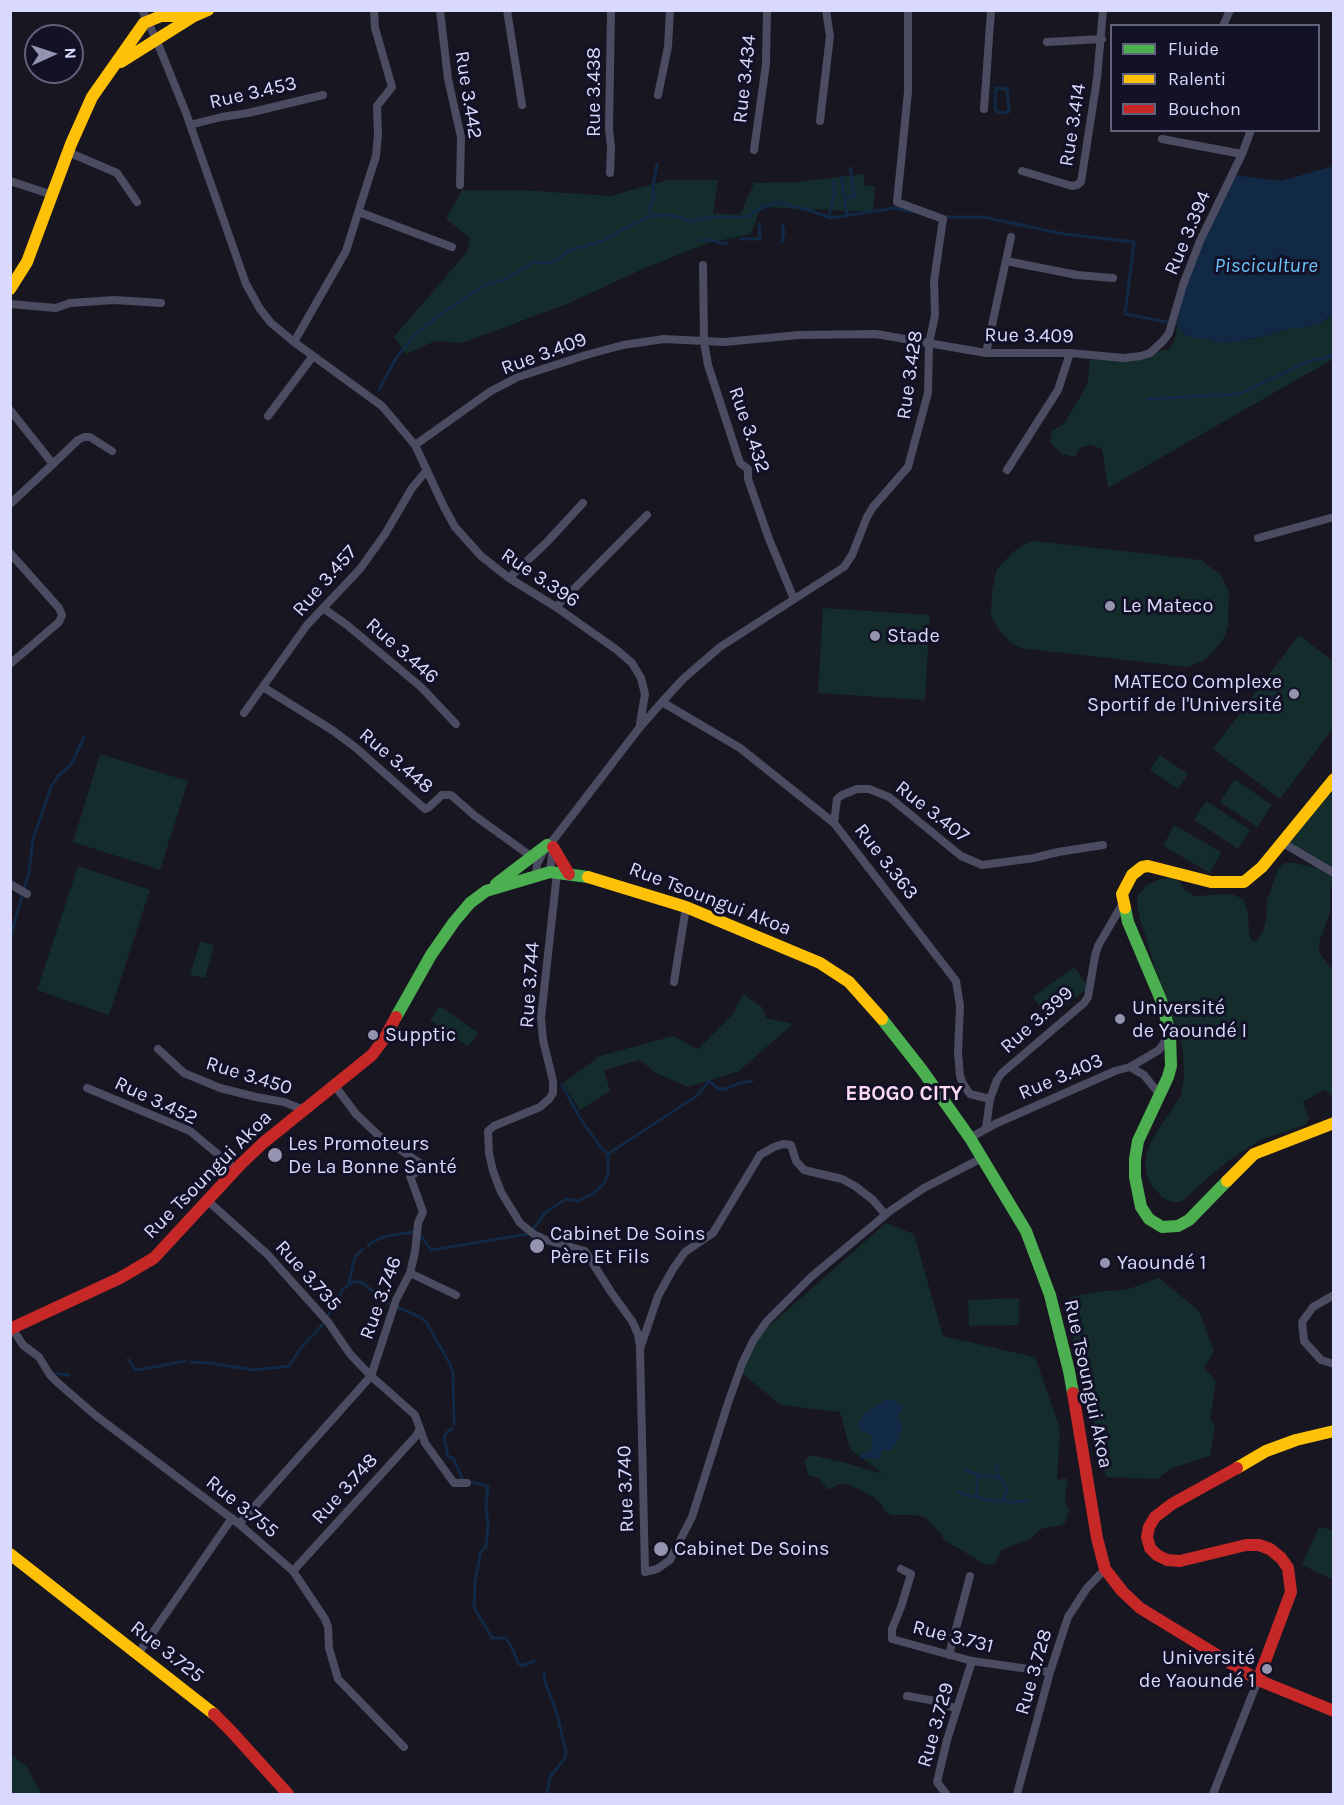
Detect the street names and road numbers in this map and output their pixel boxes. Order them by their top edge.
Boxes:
street label: Rue 3.434 [728,34,762,124]
street label: Rue 3.438 [582,47,606,137]
street label: Rue 3.442 [449,49,487,141]
street label: Rue 3.453 [207,71,299,115]
street label: Rue 3.414 [1055,82,1091,168]
street label: Rue 3.394 [1159,187,1217,279]
street label: Rue 3.409 [984,323,1074,349]
street label: Rue 3.409 [498,327,590,381]
street label: Rue 3.428 [892,329,928,421]
street label: Rue 3.432 [723,384,775,476]
street label: Rue 3.457 [288,540,362,622]
street label: Rue 3.396 [496,543,584,613]
street label: Rue 3.446 [361,613,443,689]
street label: Rue 3.448 [354,723,438,799]
street label: Rue 3.407 [890,776,974,848]
street label: Rue 3.363 [849,819,923,905]
street label: Rue Tsoungui Akoa [625,857,795,941]
street label: Rue 3.744 [515,941,545,1029]
street label: Rue 3.399 [996,981,1078,1059]
street label: Rue 3.403 [1015,1048,1107,1106]
street label: Rue 3.450 [203,1052,295,1100]
street label: Rue 3.452 [111,1071,201,1131]
street label: Rue Tsoungui Akoa [139,1106,277,1244]
street label: Rue 3.735 [270,1236,346,1316]
street label: Rue 3.746 [355,1253,407,1343]
street label: Rue Tsoungui Akoa [1058,1297,1118,1471]
street label: Rue 3.740 [612,1445,640,1533]
street label: Rue 3.748 [307,1448,383,1530]
street label: Rue 3.755 [201,1470,283,1544]
street label: Rue 3.731 [910,1615,996,1659]
street label: Rue 3.725 [125,1616,209,1688]
street label: Rue 3.728 [1010,1626,1058,1718]
street label: Rue 3.729 [912,1680,960,1770]

